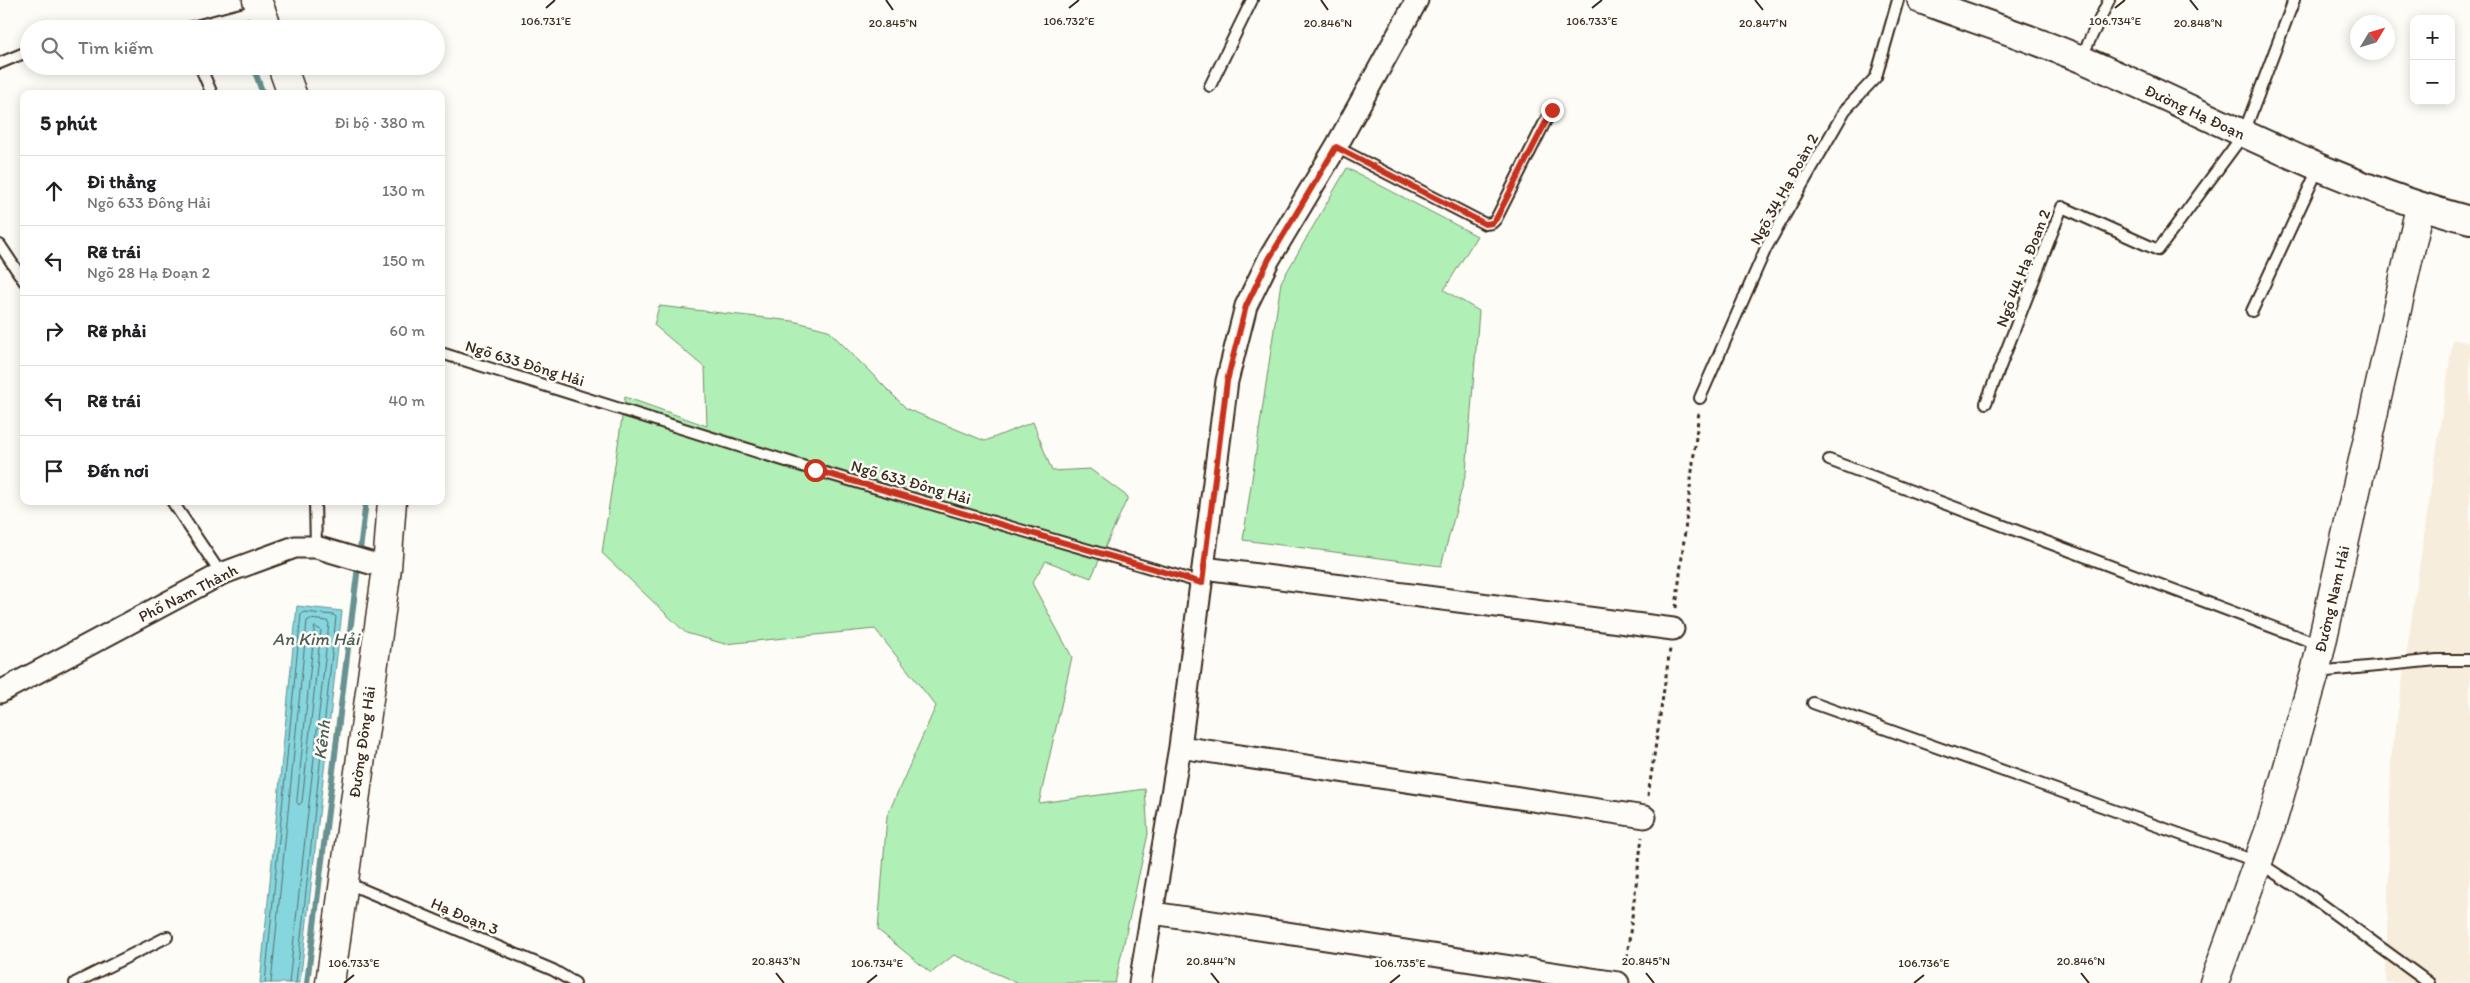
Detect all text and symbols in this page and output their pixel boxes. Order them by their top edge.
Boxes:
text: 106.731°E [521,14,572,28]
text: 106.732°E [1043,14,1095,28]
text: 106.733°E [1566,14,1618,28]
text: 106.734°E [2089,14,2141,28]
north arrow [2350,15,2395,60]
map controls [2410,15,2455,105]
button: + [2410,15,2455,60]
text: 20.845°N [869,16,917,30]
text: 20.846°N [1304,16,1352,30]
text: 20.847°N [1739,16,1787,30]
text: 20.848°N [2174,16,2222,30]
search box [20,20,445,75]
icon: search [38,34,66,62]
text: Tìm kiếm [78,36,153,59]
button: − [2410,60,2455,105]
street label: Đường Hạ Đoạn [2142,80,2248,144]
route end [1541,99,1564,122]
text: 5 phút [40,110,97,135]
text: Đi bộ · 380 m [334,113,425,132]
street label: Ngõ 34 Hạ Đoàn 2 [1746,130,1823,248]
text: Đi thẳng [87,170,156,193]
icon: ahead [40,177,68,205]
text: 130 m [382,181,425,200]
text: Ngõ 633 Đông Hải [87,193,211,212]
street label: Ngõ 44 Hạ Đoan 2 [1992,206,2054,330]
text: Rẽ trái [87,240,141,263]
icon: left [40,247,68,275]
text: 150 m [382,251,425,270]
text: Ngõ 28 Hạ Đoạn 2 [87,263,210,282]
icon: right [40,317,68,345]
text: Rẽ phải [87,319,146,342]
text: 60 m [390,321,425,340]
street label: Ngõ 633 Đông Hải [463,336,587,390]
icon: left [40,387,68,415]
text: Rẽ trái [87,389,141,412]
text: 40 m [388,391,425,410]
street label: Ngõ 633 Đông Hải [849,456,973,508]
icon: arrive [40,457,68,485]
text: Đến nơi [87,459,149,482]
route start [804,459,827,482]
street label: Đường Nam Hải [2310,544,2354,654]
street label: Phố Nam Thành [135,560,241,626]
water label: An Kim Hải [273,628,362,650]
street label: Đường Đông Hải [345,685,379,799]
water label: Kênh [309,718,335,761]
street label: Hạ Đoạn 3 [428,893,502,939]
text: 20.843°N [752,954,800,968]
text: 20.844°N [1186,954,1236,968]
text: 20.845°N [1622,954,1670,968]
text: 20.846°N [2057,954,2105,968]
text: 106.733°E [328,956,380,970]
text: 106.734°E [851,956,903,970]
text: 106.735°E [1374,956,1426,970]
text: 106.736°E [1898,956,1950,970]

